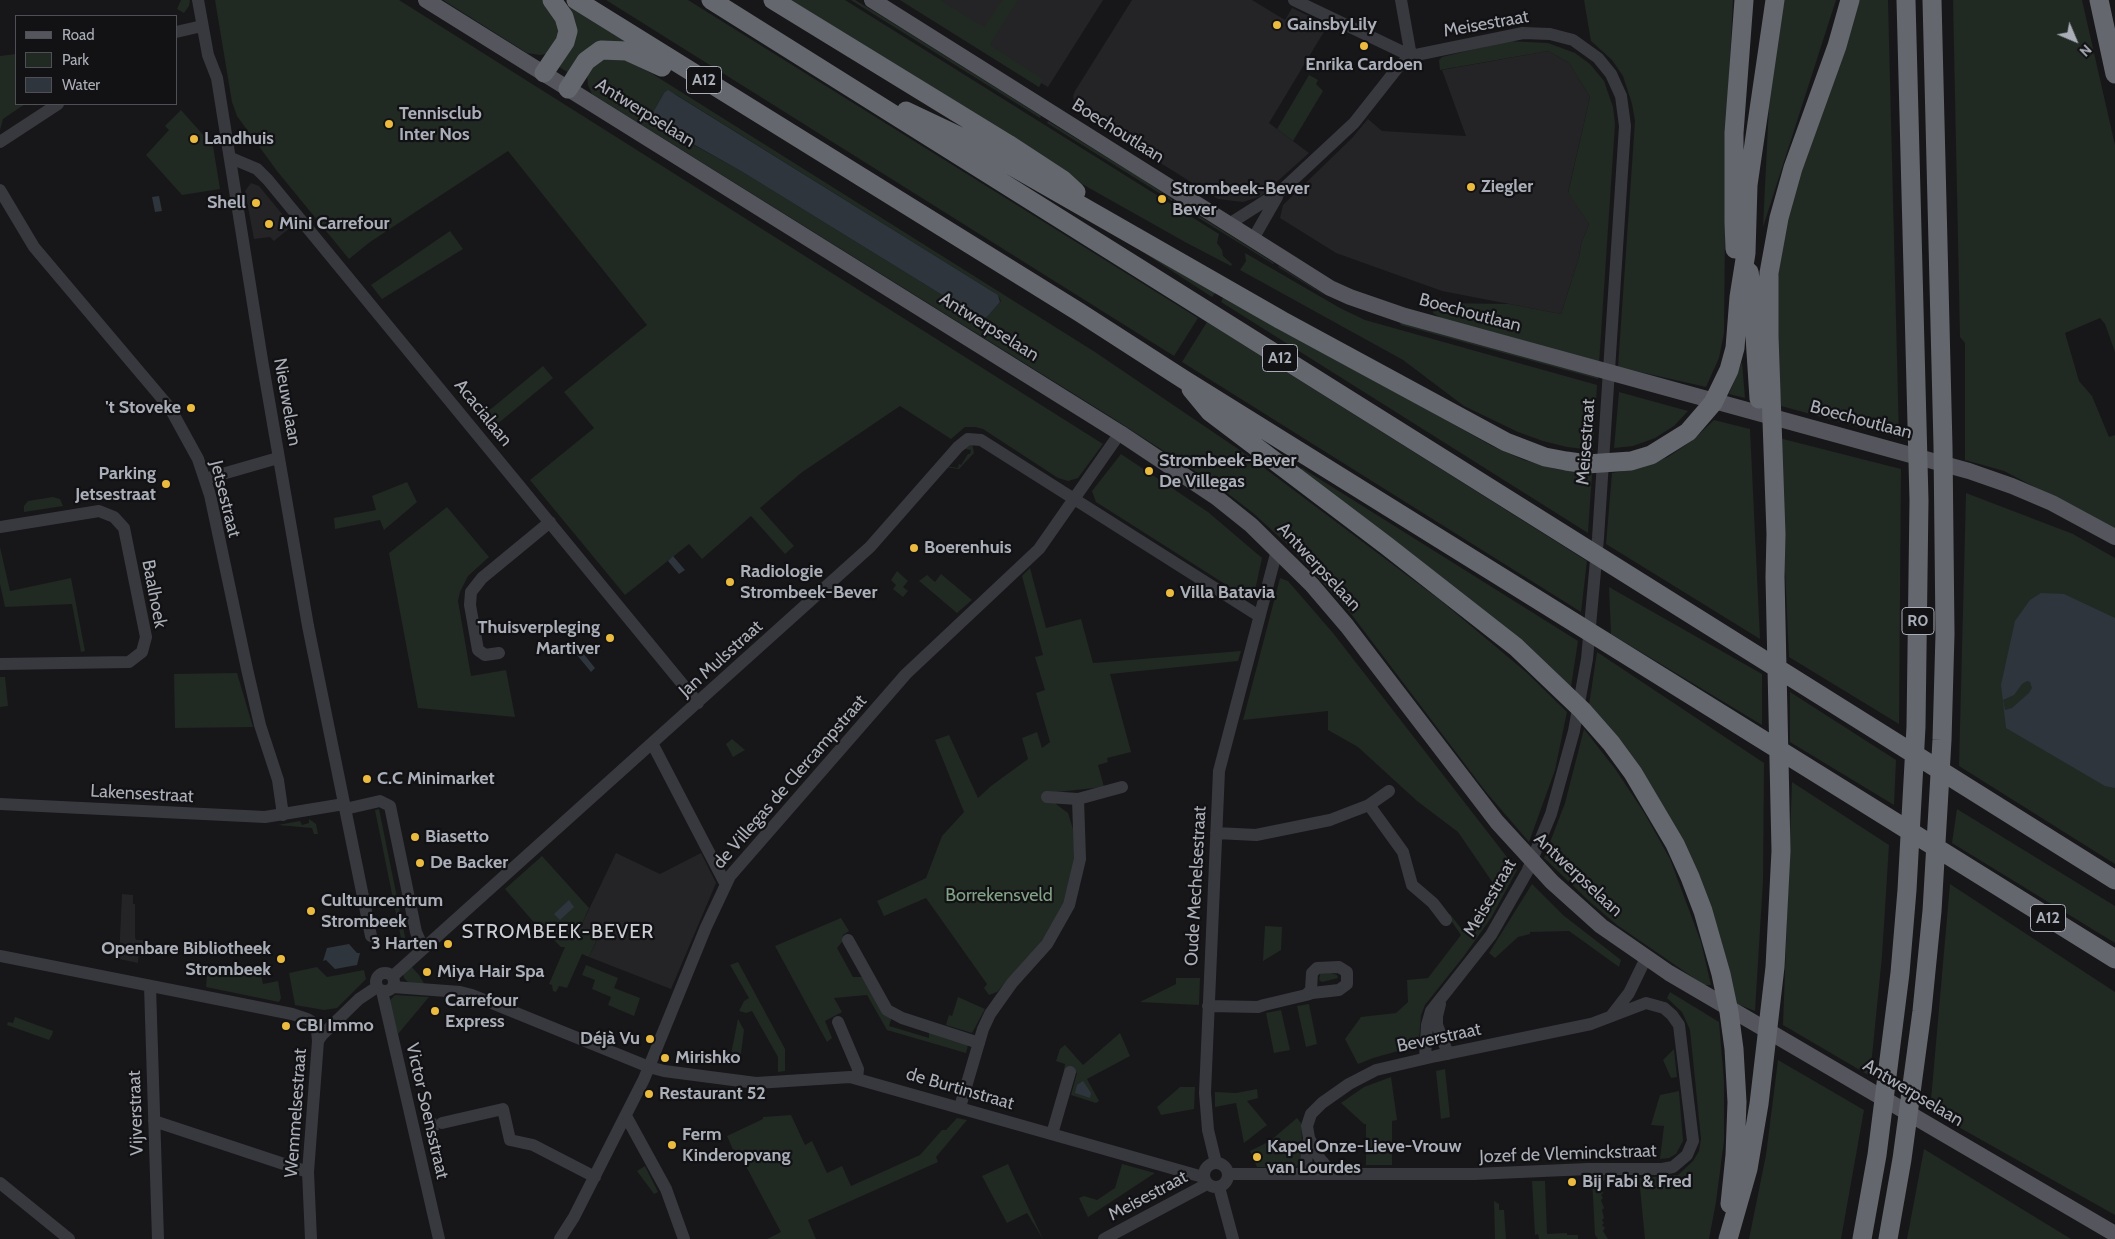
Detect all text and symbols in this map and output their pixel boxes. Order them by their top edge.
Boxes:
street label: Meisestraat [1442,6,1530,42]
place label: GainsbyLily [1287,14,1377,36]
legend [15,15,178,105]
north arrow [2050,15,2100,65]
marker: GainsbyLily [1271,19,1283,31]
text: Road [62,26,95,44]
marker: Enrika Cardoen [1358,40,1370,52]
text: N [2076,41,2095,60]
text: Park [62,51,89,69]
place label: Enrika Cardoen [1305,54,1423,76]
road number: A12 [686,66,722,94]
street label: Antwerpselaan [591,74,699,152]
text: Water [62,76,100,94]
street label: Boechoutlaan [1068,94,1168,168]
place label: Tennisclub Inter Nos [399,103,482,146]
marker: Tennisclub Inter Nos [383,118,395,130]
place label: Landhuis [204,128,274,150]
marker: Landhuis [188,133,200,145]
place label: Ziegler [1481,176,1533,198]
place label: Strombeek-Bever Bever [1172,178,1309,220]
marker: Ziegler [1465,181,1477,193]
place label: Shell [207,192,246,214]
marker: Strombeek-Bever Bever [1156,193,1168,205]
marker: Shell [250,197,262,209]
place label: Mini Carrefour [279,213,390,235]
marker: Mini Carrefour [263,218,275,230]
street label: Antwerpselaan [935,288,1043,366]
street label: Boechoutlaan [1417,289,1523,337]
road number: A12 [1262,344,1298,372]
street label: Nieuwelaan [269,356,305,448]
street label: Acacialaan [449,375,517,451]
street label: Boechoutlaan [1808,396,1914,444]
place label: 't Stoveke [105,397,181,419]
street label: Meisestraat [1572,398,1600,486]
marker: 't Stoveke [185,402,197,414]
place label: Strombeek-Bever De Villegas [1159,450,1296,492]
street label: Jetsestraat [205,458,245,540]
place label: Parking Jetsestraat [75,463,156,506]
marker: Strombeek-Bever De Villegas [1143,465,1155,477]
marker: Parking Jetsestraat [160,478,172,490]
street label: Antwerpselaan [1272,518,1366,616]
place label: Boerenhuis [924,537,1011,559]
marker: Boerenhuis [908,542,920,554]
street label: Baalhoek [137,558,171,630]
place label: Radiologie Strombeek-Bever [740,561,877,604]
marker: Radiologie Strombeek-Bever [724,576,736,588]
place label: Villa Batavia [1180,582,1275,604]
marker: Villa Batavia [1164,587,1176,599]
road number: R0 [1902,608,1934,634]
street label: Jan Mulsstraat [675,616,767,702]
place label: Thuisverpleging Martiver [478,617,600,660]
marker: Thuisverpleging Martiver [604,632,616,644]
street label: de Villegas de Clercampstraat [708,691,872,873]
place label: C.C Minimarket [377,768,495,790]
marker: C.C Minimarket [361,773,373,785]
street label: Lakensestraat [90,781,194,807]
street label: Oude Mechelsestraat [1181,805,1211,967]
place label: Biasetto [425,826,489,848]
street label: Antwerpselaan [1529,828,1627,922]
marker: Biasetto [409,831,421,843]
place label: De Backer [430,852,508,874]
street label: Meisestraat [1459,855,1521,941]
marker: De Backer [414,857,426,869]
park label: Borrekensveld [945,885,1053,907]
place label: Cultuurcentrum Strombeek [321,890,443,932]
road number: A12 [2030,904,2066,931]
marker: Cultuurcentrum Strombeek [305,905,317,917]
district label: STROMBEEK-BEVER [460,920,656,944]
place label: 3 Harten [371,933,438,955]
place label: Openbare Bibliotheek Strombeek [101,938,271,981]
marker: 3 Harten [442,938,454,950]
marker: Openbare Bibliotheek Strombeek [275,953,287,965]
place label: Miya Hair Spa [437,961,545,983]
marker: Miya Hair Spa [421,966,433,978]
place label: Carrefour Express [445,990,518,1032]
marker: Carrefour Express [429,1005,441,1017]
place label: CBI Immo [296,1015,374,1037]
street label: Beverstraat [1395,1019,1483,1057]
marker: CBI Immo [280,1020,292,1032]
place label: Déjà Vu [580,1028,640,1050]
marker: Déjà Vu [644,1033,656,1045]
street label: Victor Soensstraat [401,1041,453,1181]
place label: Mirishko [675,1047,741,1069]
street label: Wemmelsestraat [281,1048,311,1178]
marker: Mirishko [659,1052,671,1064]
street label: Antwerpselaan [1859,1055,1967,1131]
street label: de Burtinstraat [904,1063,1016,1115]
street label: Vijverstraat [124,1070,148,1156]
place label: Restaurant 52 [659,1083,766,1105]
marker: Restaurant 52 [643,1088,655,1100]
place label: Ferm Kinderopvang [682,1124,791,1166]
place label: Kapel Onze-Lieve-Vrouw van Lourdes [1267,1136,1461,1178]
marker: Ferm Kinderopvang [666,1139,678,1151]
street label: Jozef de Vleminckstraat [1479,1140,1657,1168]
marker: Kapel Onze-Lieve-Vrouw van Lourdes [1251,1151,1263,1163]
street label: Meisestraat [1105,1166,1191,1226]
place label: Bij Fabi & Fred [1582,1171,1692,1193]
marker: Bij Fabi & Fred [1566,1176,1578,1188]

